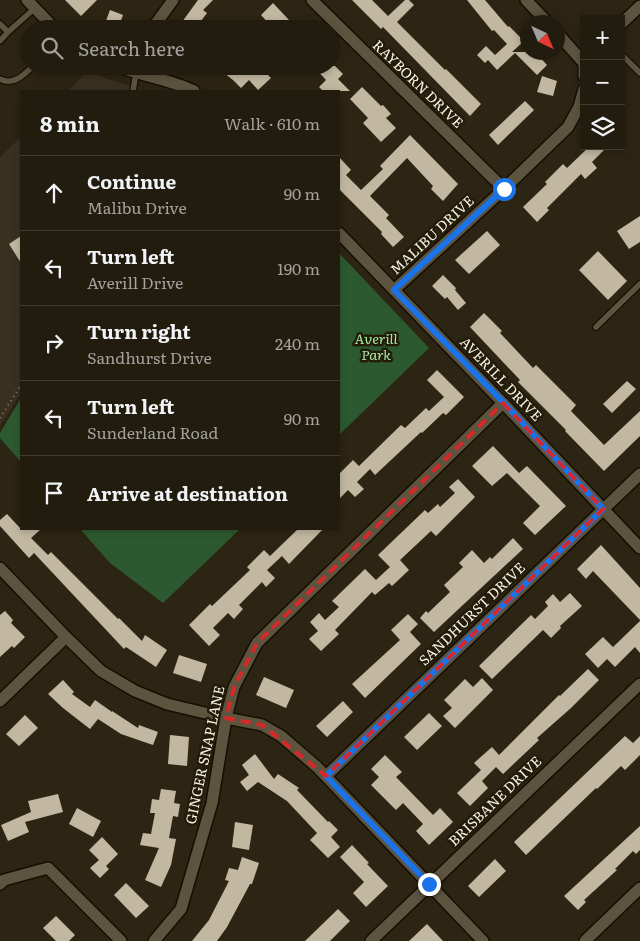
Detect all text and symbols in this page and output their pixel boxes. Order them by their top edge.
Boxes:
north arrow [520,15,565,60]
map controls [580,15,625,150]
button: + [580,15,625,60]
search box [20,20,340,75]
icon: search [38,34,66,62]
text: Search here [78,34,185,62]
street label: RAYBORN DRIVE [369,35,469,132]
button: − [580,60,625,105]
button: layers [580,105,625,150]
text: 8 min [40,107,100,138]
text: Walk · 610 m [224,111,320,135]
text: Continue [87,167,176,195]
route start [493,178,516,201]
icon: ahead [40,179,68,207]
text: 90 m [284,181,320,205]
street label: MALIBU DRIVE [385,190,478,278]
text: Malibu Drive [87,195,187,219]
text: Turn left [87,242,174,270]
icon: left [40,254,68,282]
text: 190 m [277,256,320,280]
text: Averill Drive [87,270,183,294]
text: Turn right [87,317,191,345]
park label: Averill Park [355,328,398,364]
icon: right [40,329,68,357]
text: 240 m [275,331,320,355]
street label: AVERILL DRIVE [456,332,547,425]
text: Sandhurst Drive [87,345,212,369]
text: Turn left [87,392,174,420]
icon: left [40,404,68,432]
text: 90 m [284,406,320,430]
text: Sunderland Road [87,420,218,444]
icon: arrive [40,479,68,507]
text: Arrive at destination [87,479,288,507]
street label: SANDHURST DRIVE [414,557,529,669]
street label: GINGER SNAP LANE [180,684,228,826]
street label: BRISBANE DRIVE [443,751,545,850]
route end [418,873,441,896]

